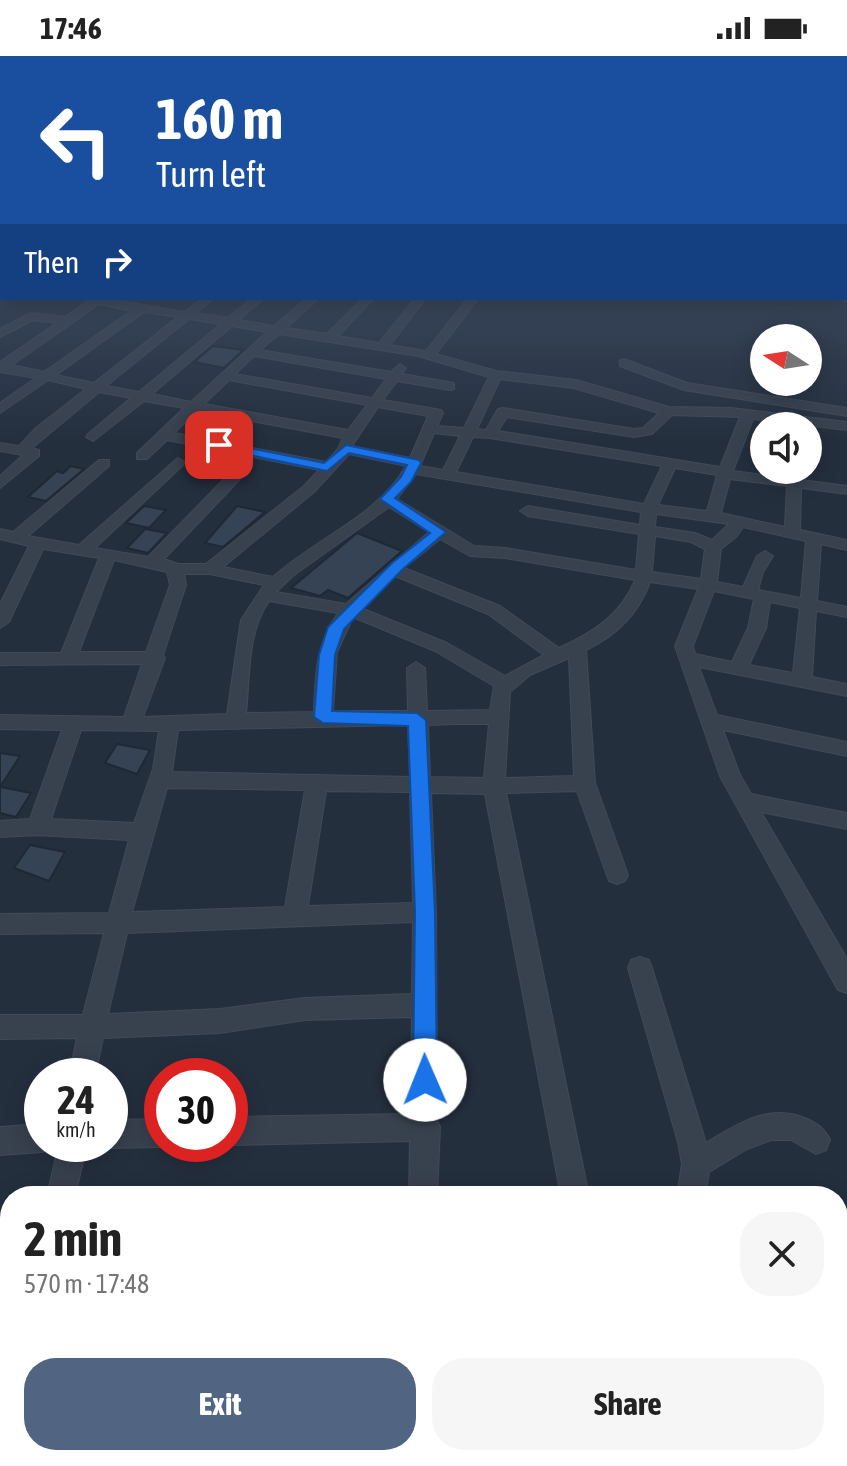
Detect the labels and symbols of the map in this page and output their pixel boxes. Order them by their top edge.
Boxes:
north arrow [750,324,822,396]
pin [185,411,253,479]
position arrow [383,1038,467,1122]
speed limit sign: 30 [144,1058,248,1162]

